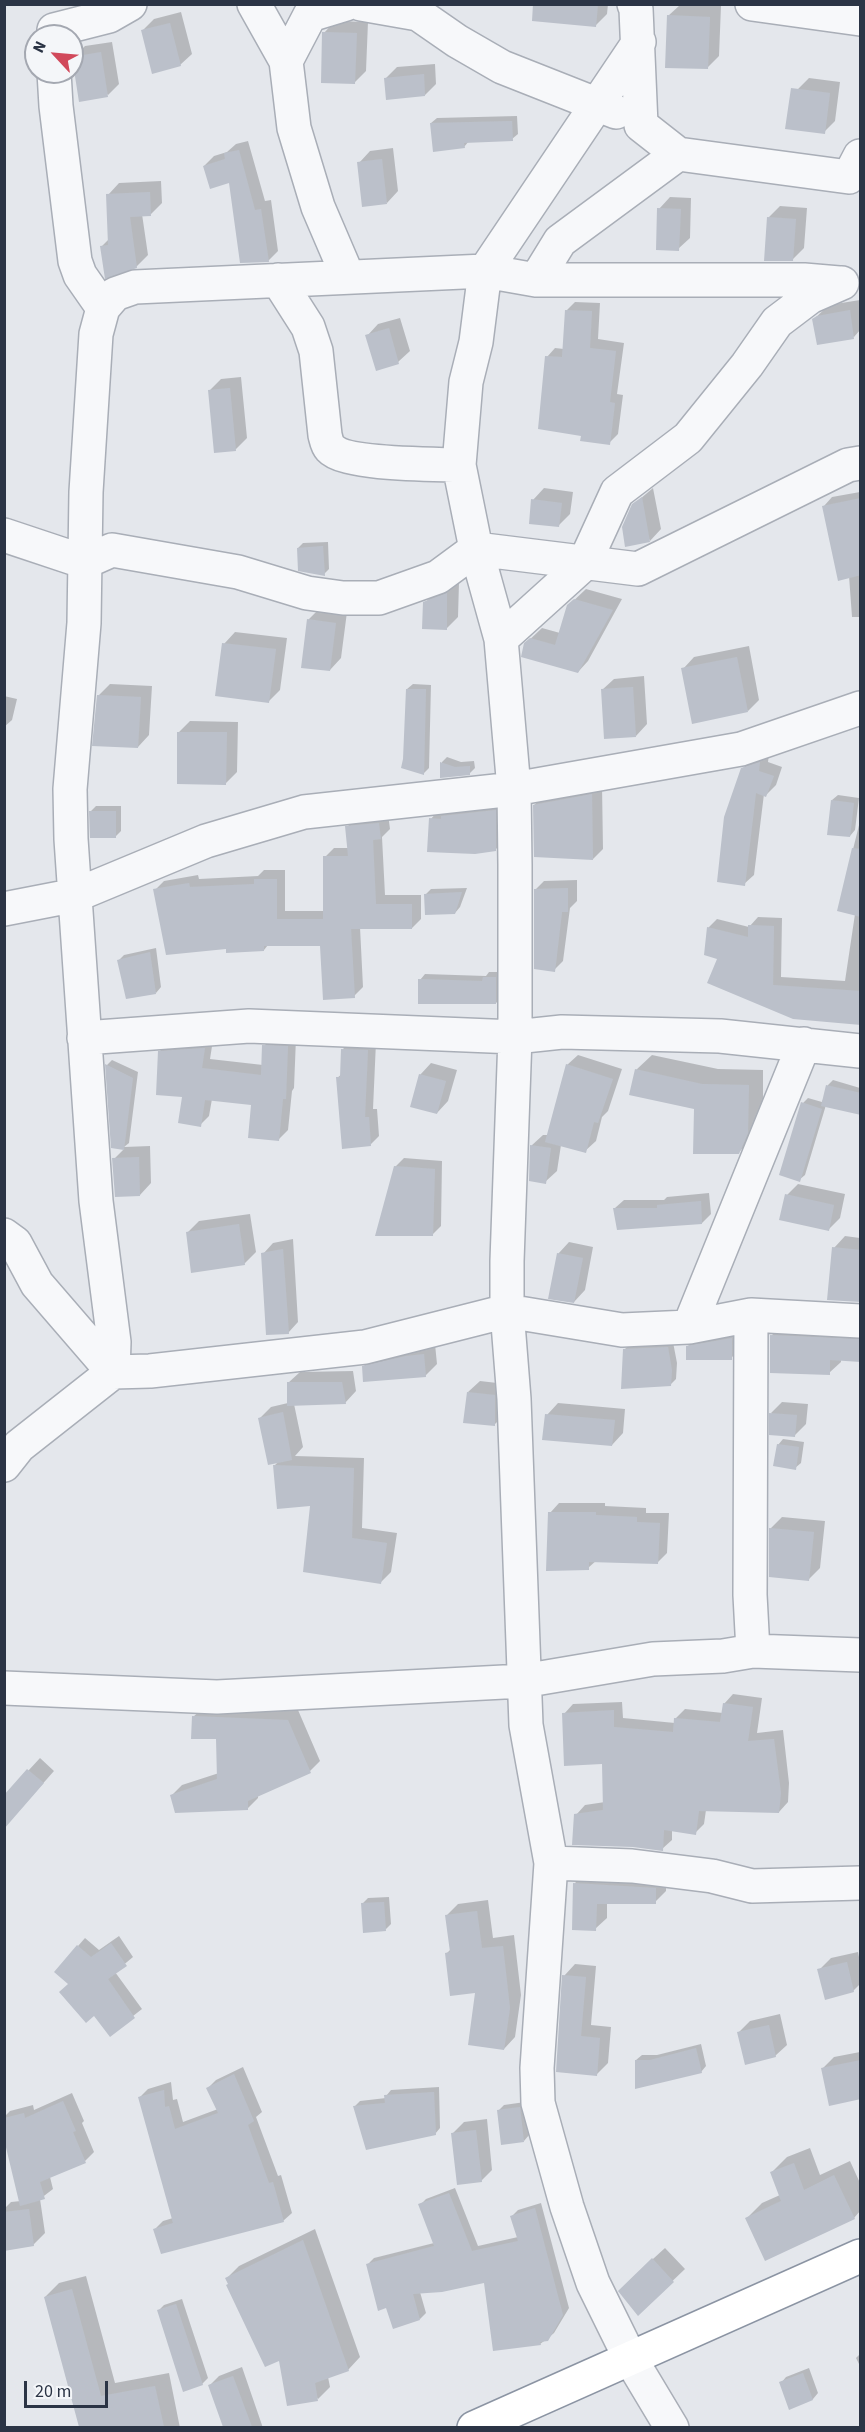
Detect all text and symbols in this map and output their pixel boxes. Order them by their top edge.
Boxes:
north arrow [24,24,84,84]
text: N [27,37,52,57]
scale bar [27,2369,111,2407]
text: 20 m [35,2379,71,2404]

